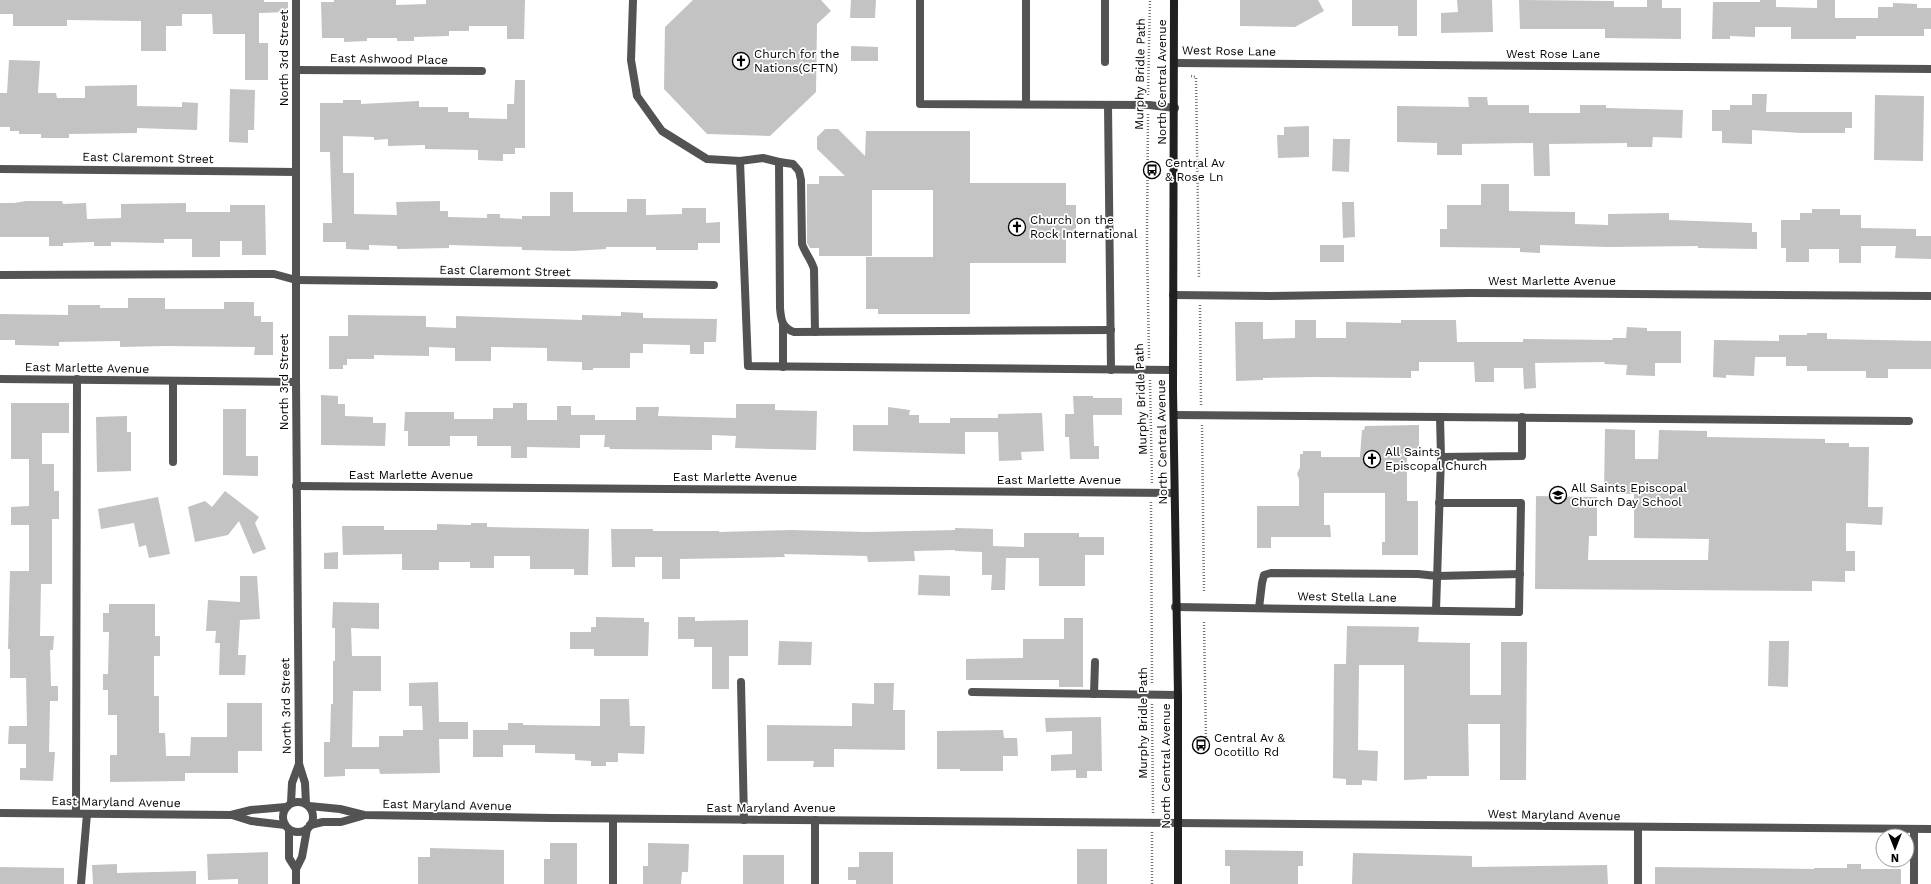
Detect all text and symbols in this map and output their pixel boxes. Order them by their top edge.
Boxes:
street label: North 3rd Street [277,10,291,106]
street label: Murphy Bridle Path [1132,18,1148,130]
street label: North Central Avenue [1155,19,1169,145]
street label: West Rose Lane [1182,43,1276,59]
place label: Church for the Nations(CFTN) [754,47,839,75]
street label: West Rose Lane [1506,47,1600,61]
street label: East Ashwood Place [330,51,448,67]
church icon: Church for the Nations(CFTN) [731,51,751,71]
street label: East Claremont Street [82,150,214,166]
place label: Central Av & Rose Ln [1165,156,1225,184]
bus stop icon: Central Av & Rose Ln [1142,160,1162,180]
place label: Church on the Rock International [1030,213,1138,241]
church icon: Church on the Rock International [1007,217,1027,237]
street label: East Claremont Street [439,263,571,279]
street label: West Marlette Avenue [1488,274,1616,288]
street label: North 3rd Street [277,334,291,430]
street label: Murphy Bridle Path [1132,343,1150,455]
street label: East Marlette Avenue [25,360,149,376]
street label: North Central Avenue [1154,379,1170,505]
place label: All Saints Episcopal Church [1385,445,1487,473]
church icon: All Saints Episcopal Church [1362,449,1382,469]
street label: East Marlette Avenue [349,468,473,482]
street label: East Marlette Avenue [673,470,797,484]
street label: East Marlette Avenue [997,473,1121,487]
place label: All Saints Episcopal Church Day School [1571,481,1687,509]
school or university icon: All Saints Episcopal Church Day School [1548,485,1568,505]
street label: West Stella Lane [1297,589,1397,605]
street label: North 3rd Street [278,658,294,754]
street label: Murphy Bridle Path [1136,667,1150,779]
street label: North Central Avenue [1159,703,1173,829]
place label: Central Av & Ocotillo Rd [1214,731,1285,759]
bus stop icon: Central Av & Ocotillo Rd [1191,735,1211,755]
street label: East Maryland Avenue [51,794,181,810]
street label: East Maryland Avenue [382,797,512,813]
street label: East Maryland Avenue [706,801,836,815]
street label: West Maryland Avenue [1487,807,1621,823]
north arrow [1875,828,1915,868]
text: N [1891,851,1899,864]

